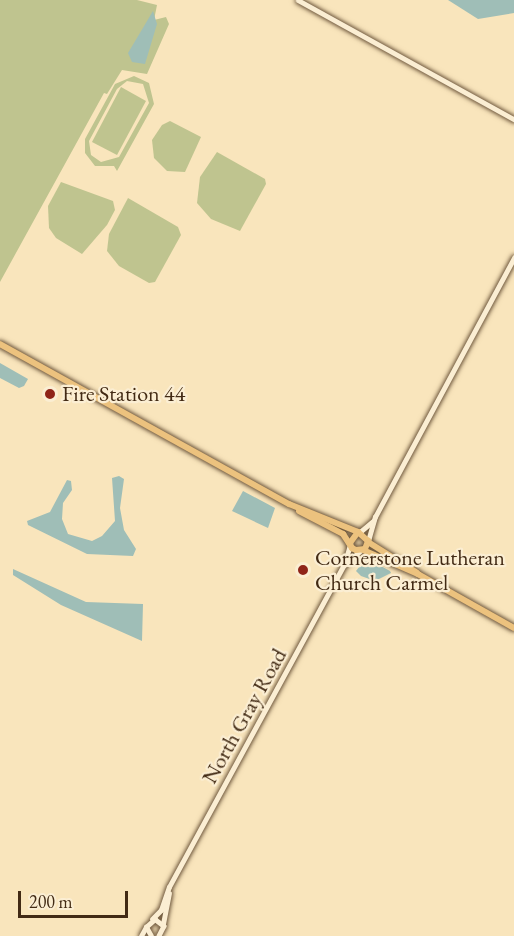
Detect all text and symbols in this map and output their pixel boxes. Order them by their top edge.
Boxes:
place label: Fire Station 44 [62,381,185,407]
marker: Fire Station 44 [43,387,57,401]
place label: Cornerstone Lutheran Church Carmel [315,544,505,596]
marker: Cornerstone Lutheran Church Carmel [296,563,310,577]
street label: North Gray Road [196,644,292,788]
scale bar [21,879,130,917]
text: 200 m [29,890,73,913]

